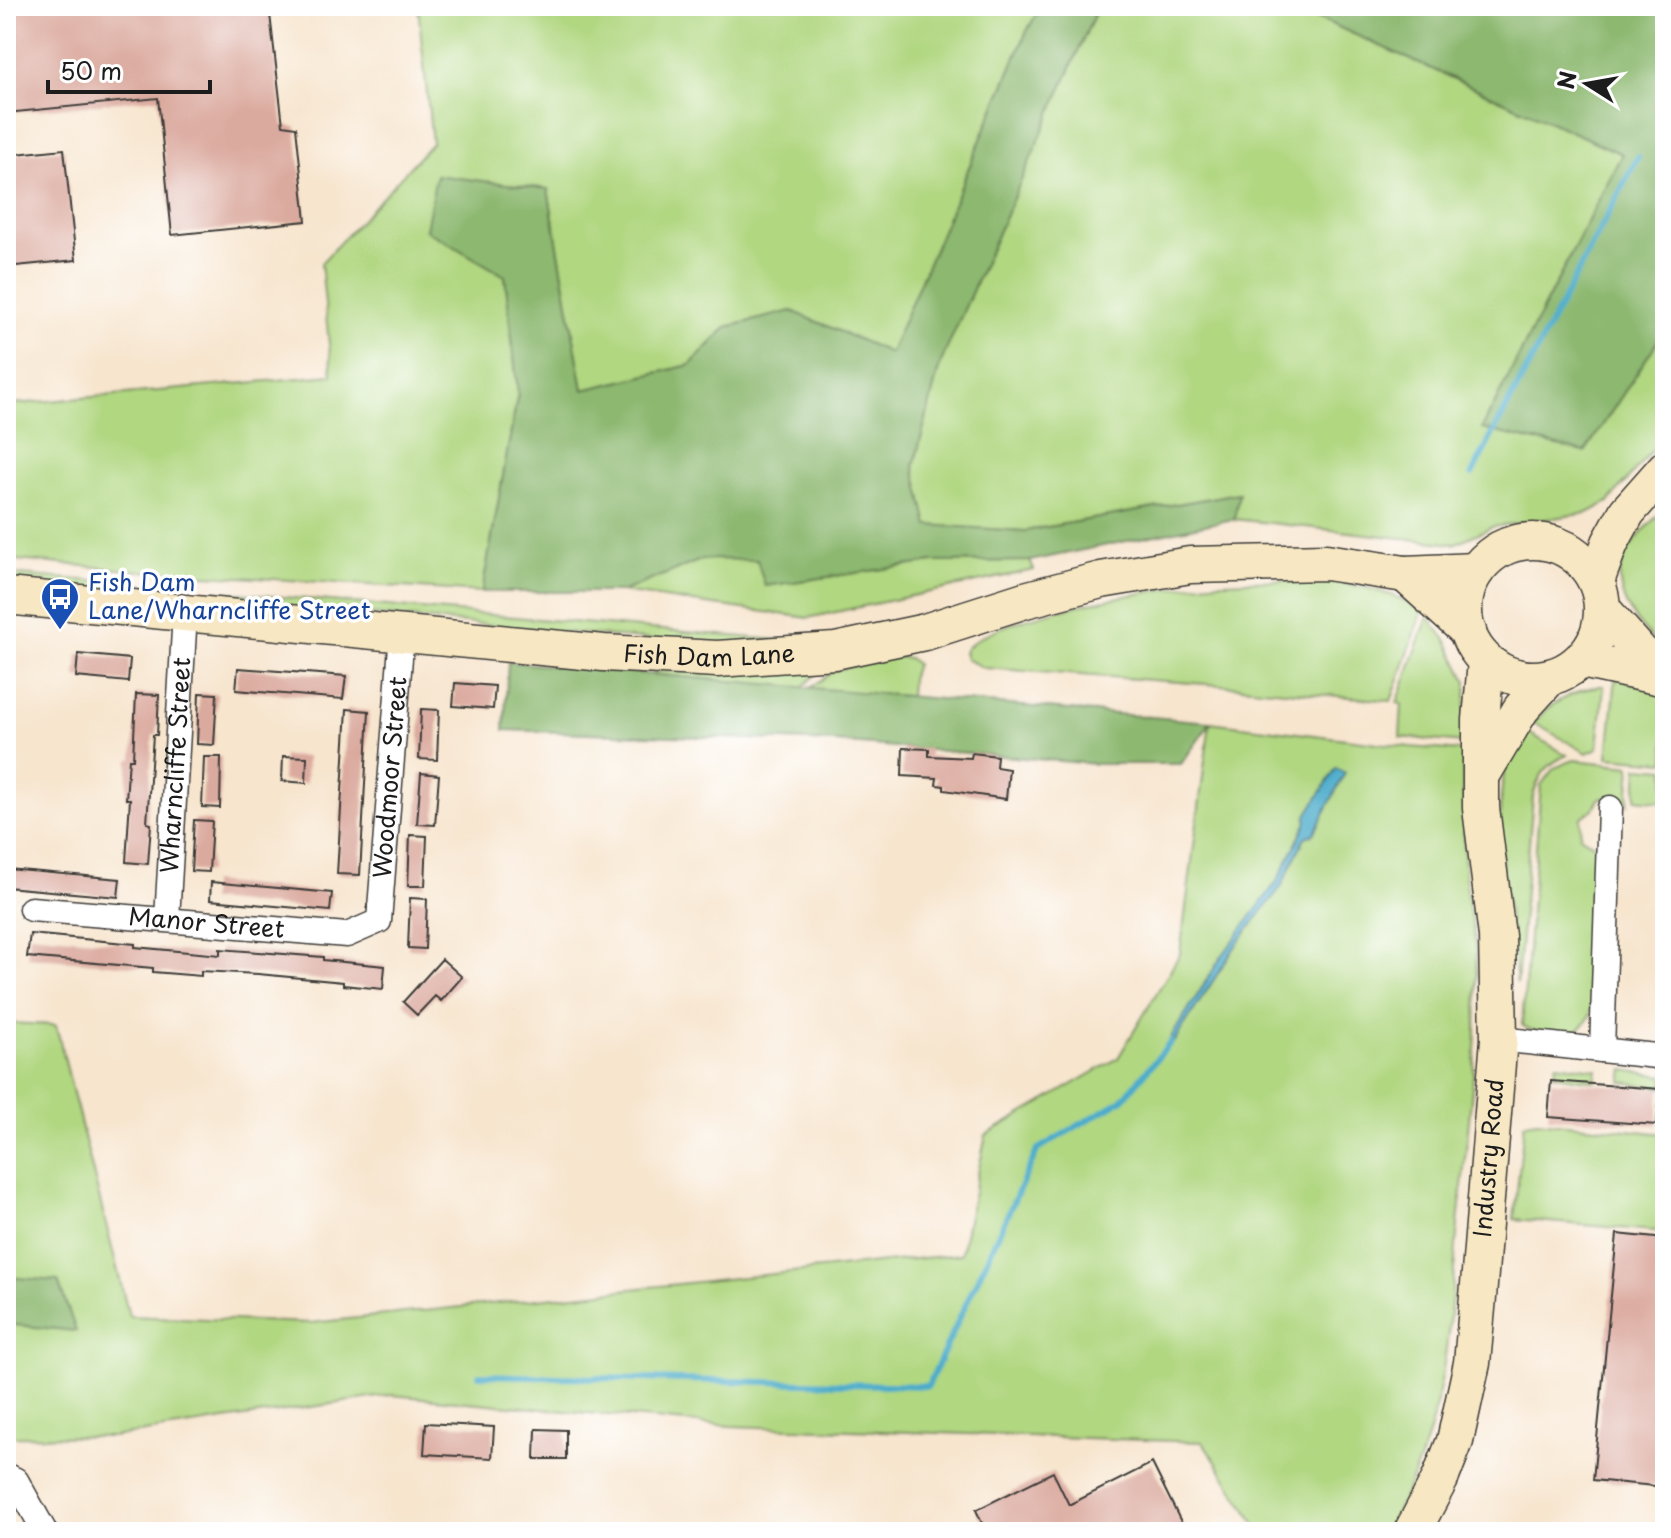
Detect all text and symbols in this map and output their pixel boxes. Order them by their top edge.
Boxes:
scale bar [48,44,210,94]
north arrow [1547,44,1627,124]
text: 50 m [60,52,122,88]
text: N [1548,68,1584,92]
place label: Fish Dam Lane/Wharncliffe Street [88,563,371,627]
bus stop icon: Fish Dam Lane/Wharncliffe Street [39,576,81,631]
street label: Fish Dam Lane [622,634,796,675]
street label: Wharncliffe Street [150,656,198,874]
street label: Woodmoor Street [362,675,414,880]
street label: Manor Street [127,897,286,946]
street label: Industry Road [1463,1078,1512,1239]

